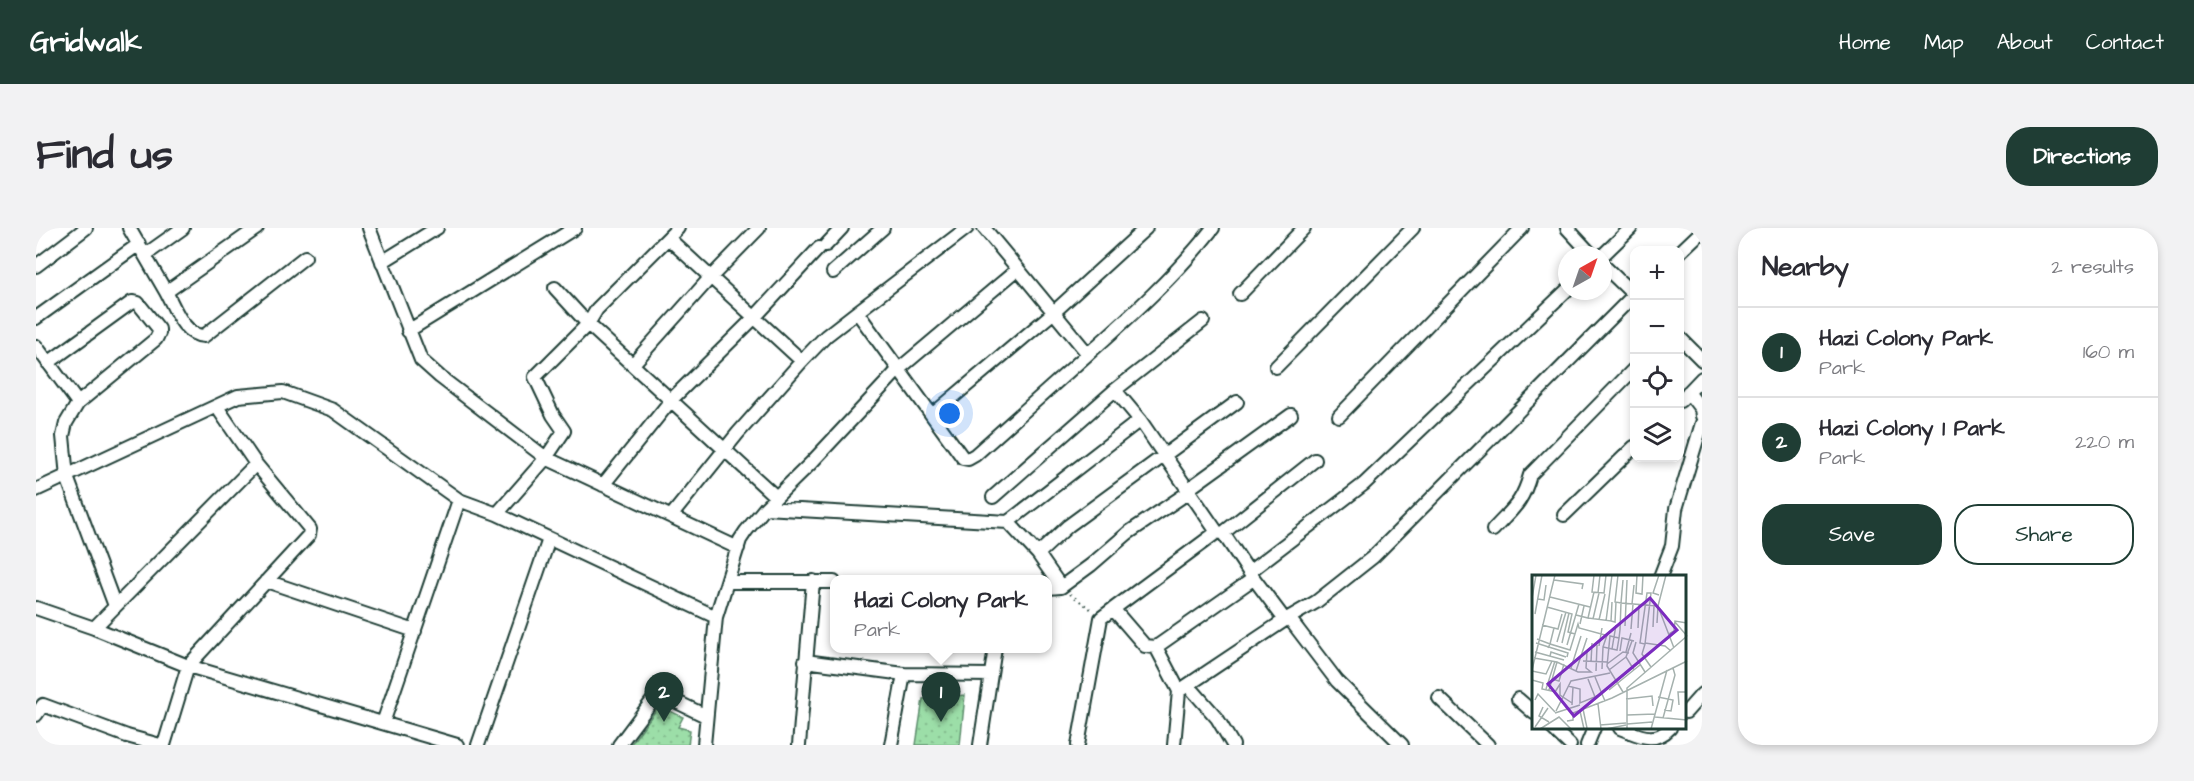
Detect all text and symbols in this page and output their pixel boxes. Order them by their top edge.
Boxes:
text: Gridwalk [30,23,142,62]
text: Home [1839,28,1891,57]
text: Map [1924,28,1964,57]
text: About [1997,28,2053,57]
text: Contact [2086,28,2164,57]
text: Find us [36,127,173,185]
button: Directions [2006,127,2158,186]
north arrow [1558,246,1612,300]
map controls [1630,246,1684,462]
button: + [1630,246,1684,300]
text: Nearby [1762,249,1849,285]
text: 2 results [2051,253,2134,281]
button: − [1630,300,1684,354]
text: Hazi Colony Park [1819,323,1993,354]
text: 1 [1780,338,1783,366]
text: 160 m [2083,338,2134,366]
button: locate [1630,354,1684,408]
text: Park [1819,354,1865,382]
your location [935,399,964,428]
button: layers [1630,408,1684,462]
text: Hazi Colony 1 Park [1819,413,2005,444]
text: 2 [1776,428,1787,456]
text: 220 m [2075,428,2134,456]
text: Park [1819,444,1865,472]
button: Save [1762,504,1942,565]
button: Share [1954,504,2134,565]
popup [830,575,1052,653]
inset map [1532,575,1687,730]
text: Hazi Colony Park [854,585,1028,616]
text: Park [854,616,900,644]
pin: 2 [644,672,684,722]
pin: 1 [922,672,960,722]

